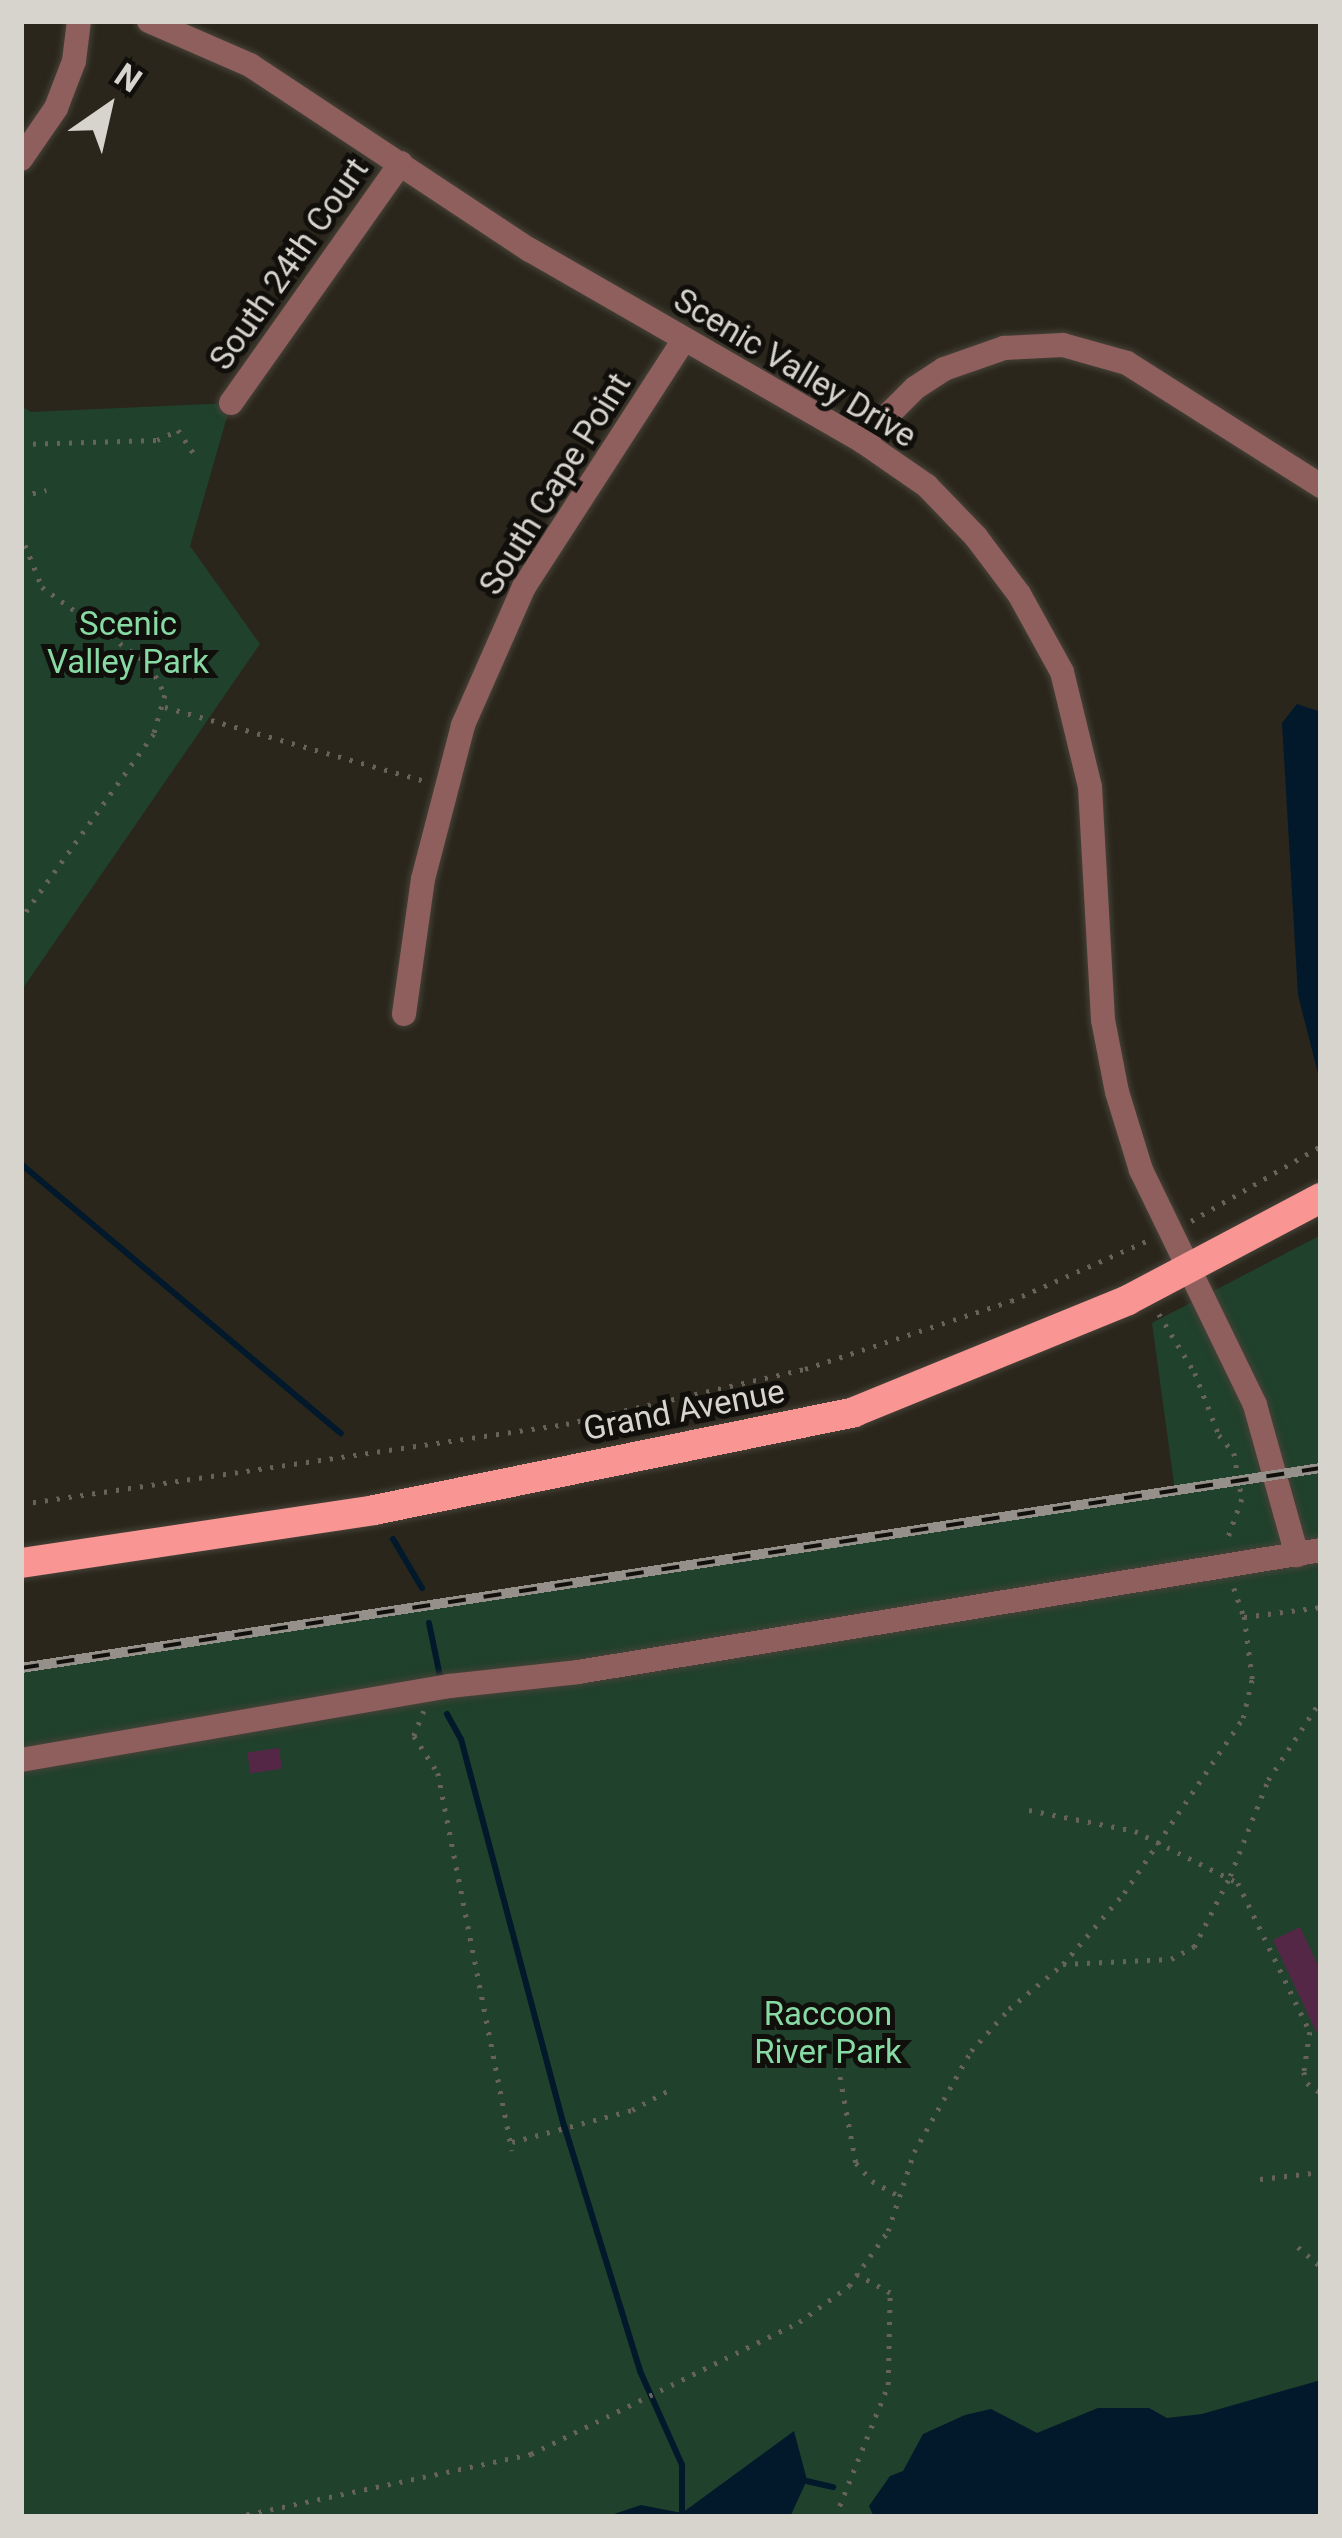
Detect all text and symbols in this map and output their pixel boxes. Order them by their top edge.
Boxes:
north arrow [48,48,168,168]
text: N [108,55,149,100]
street label: South 24th Court [201,151,377,377]
street label: Scenic Valley Drive [667,280,923,456]
street label: South Cape Point [471,366,639,602]
park label: Scenic Valley Park [47,604,209,682]
street label: Grand Avenue [580,1371,788,1449]
park label: Raccoon River Park [754,1994,902,2072]

